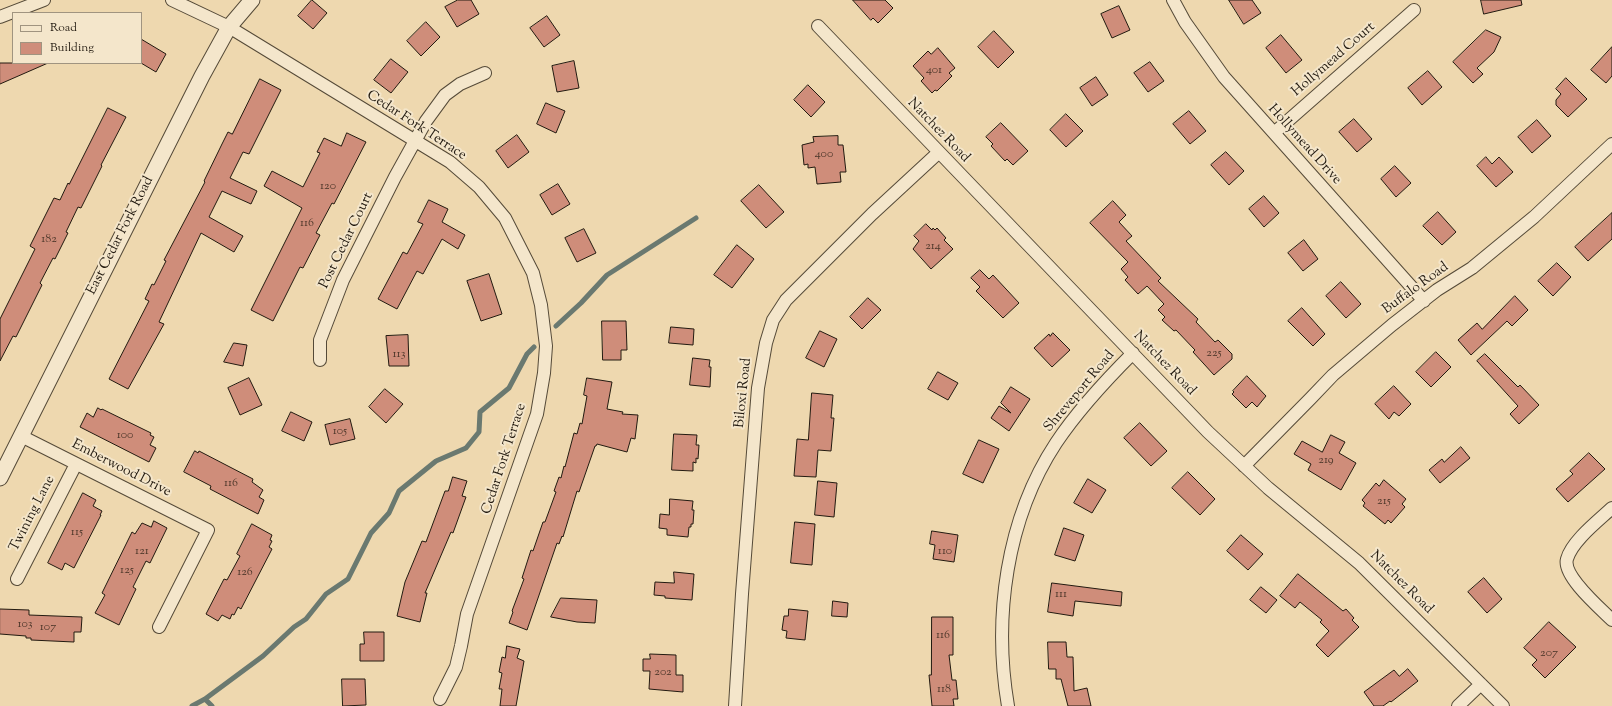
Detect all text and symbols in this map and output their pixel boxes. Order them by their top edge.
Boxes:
legend [12,12,142,64]
text: Road [50,19,77,37]
street label: Hollymead Court [1289,19,1379,101]
text: Building [50,39,94,57]
house number: 401 [926,64,942,78]
street label: Cedar Fork Terrace [363,87,469,165]
street label: Natchez Road [903,95,973,167]
street label: Hollymead Drive [1264,101,1344,189]
house number: 400 [815,148,833,162]
street label: East Cedar Fork Road [84,174,158,298]
house number: 120 [320,180,336,194]
street label: Post Cedar Court [317,190,377,292]
house number: 116 [300,217,314,231]
house number: 182 [41,233,57,247]
house number: 214 [925,240,941,254]
street label: Buffalo Road [1380,259,1452,319]
street label: Natchez Road [1129,328,1199,400]
house number: 225 [1206,347,1222,361]
house number: 113 [392,348,406,362]
street label: Shreveport Road [1041,348,1119,436]
street label: Biloxi Road [732,357,756,429]
street label: Cedar Fork Terrace [479,401,531,517]
house number: 105 [333,425,347,439]
house number: 100 [117,429,133,443]
street label: Emberwood Drive [69,437,173,501]
house number: 219 [1318,454,1334,468]
street label: Twining Lane [7,473,59,555]
house number: 116 [224,477,238,491]
house number: 215 [1377,495,1391,509]
house number: 115 [71,526,83,540]
house number: 121 [135,545,149,559]
house number: 110 [938,545,952,559]
street label: Natchez Road [1366,548,1436,618]
house number: 125 [120,564,134,578]
house number: 126 [237,566,253,580]
house number: 111 [1055,588,1067,602]
house number: 103 [17,618,33,632]
house number: 107 [40,621,56,635]
house number: 116 [936,629,950,643]
house number: 207 [1540,647,1558,661]
house number: 202 [654,666,672,680]
house number: 118 [937,683,951,697]

